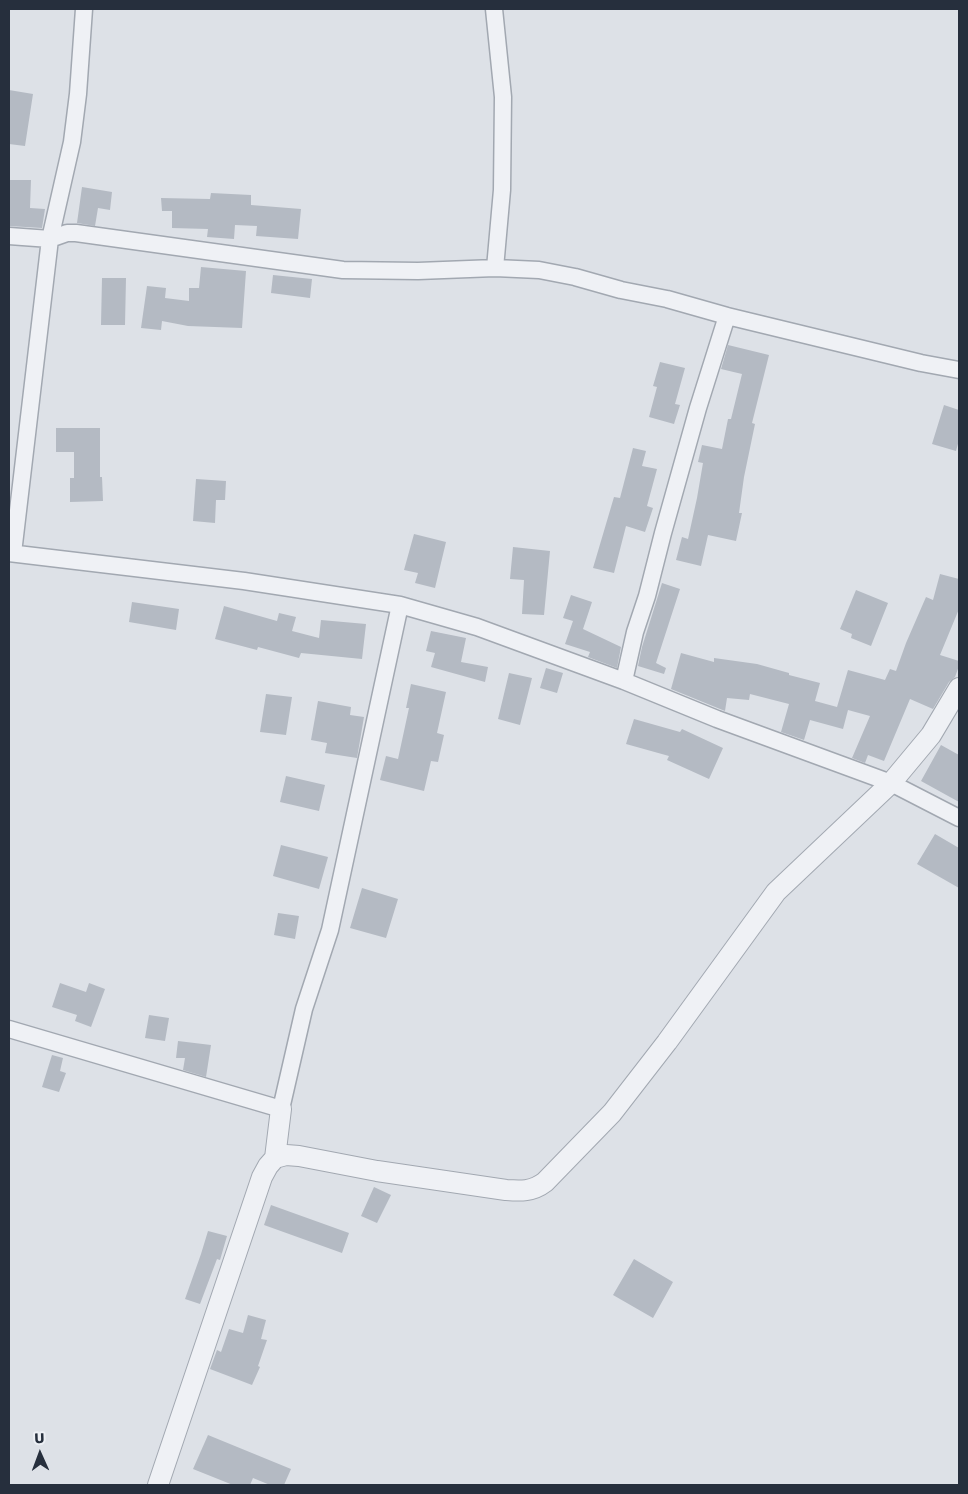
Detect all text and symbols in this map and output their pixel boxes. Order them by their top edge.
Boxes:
north arrow [15,1429,65,1479]
text: U [34,1430,45,1447]

